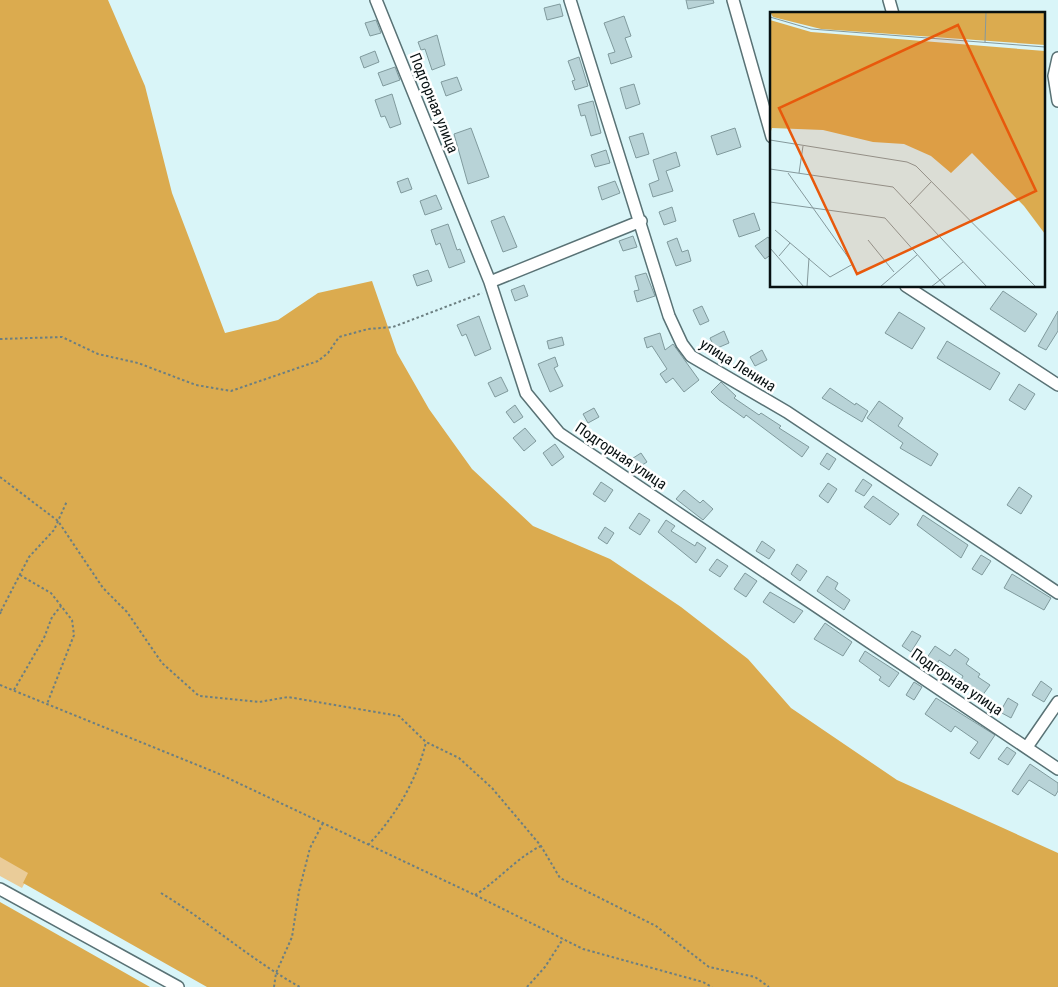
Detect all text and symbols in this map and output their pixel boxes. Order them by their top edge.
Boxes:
inset map [770,12,1046,288]
street label: Подгорная улица [406,50,462,156]
street label: улица Ленина [697,335,779,395]
street label: Подгорная улица [572,419,670,493]
street label: Подгорная улица [908,645,1006,719]

